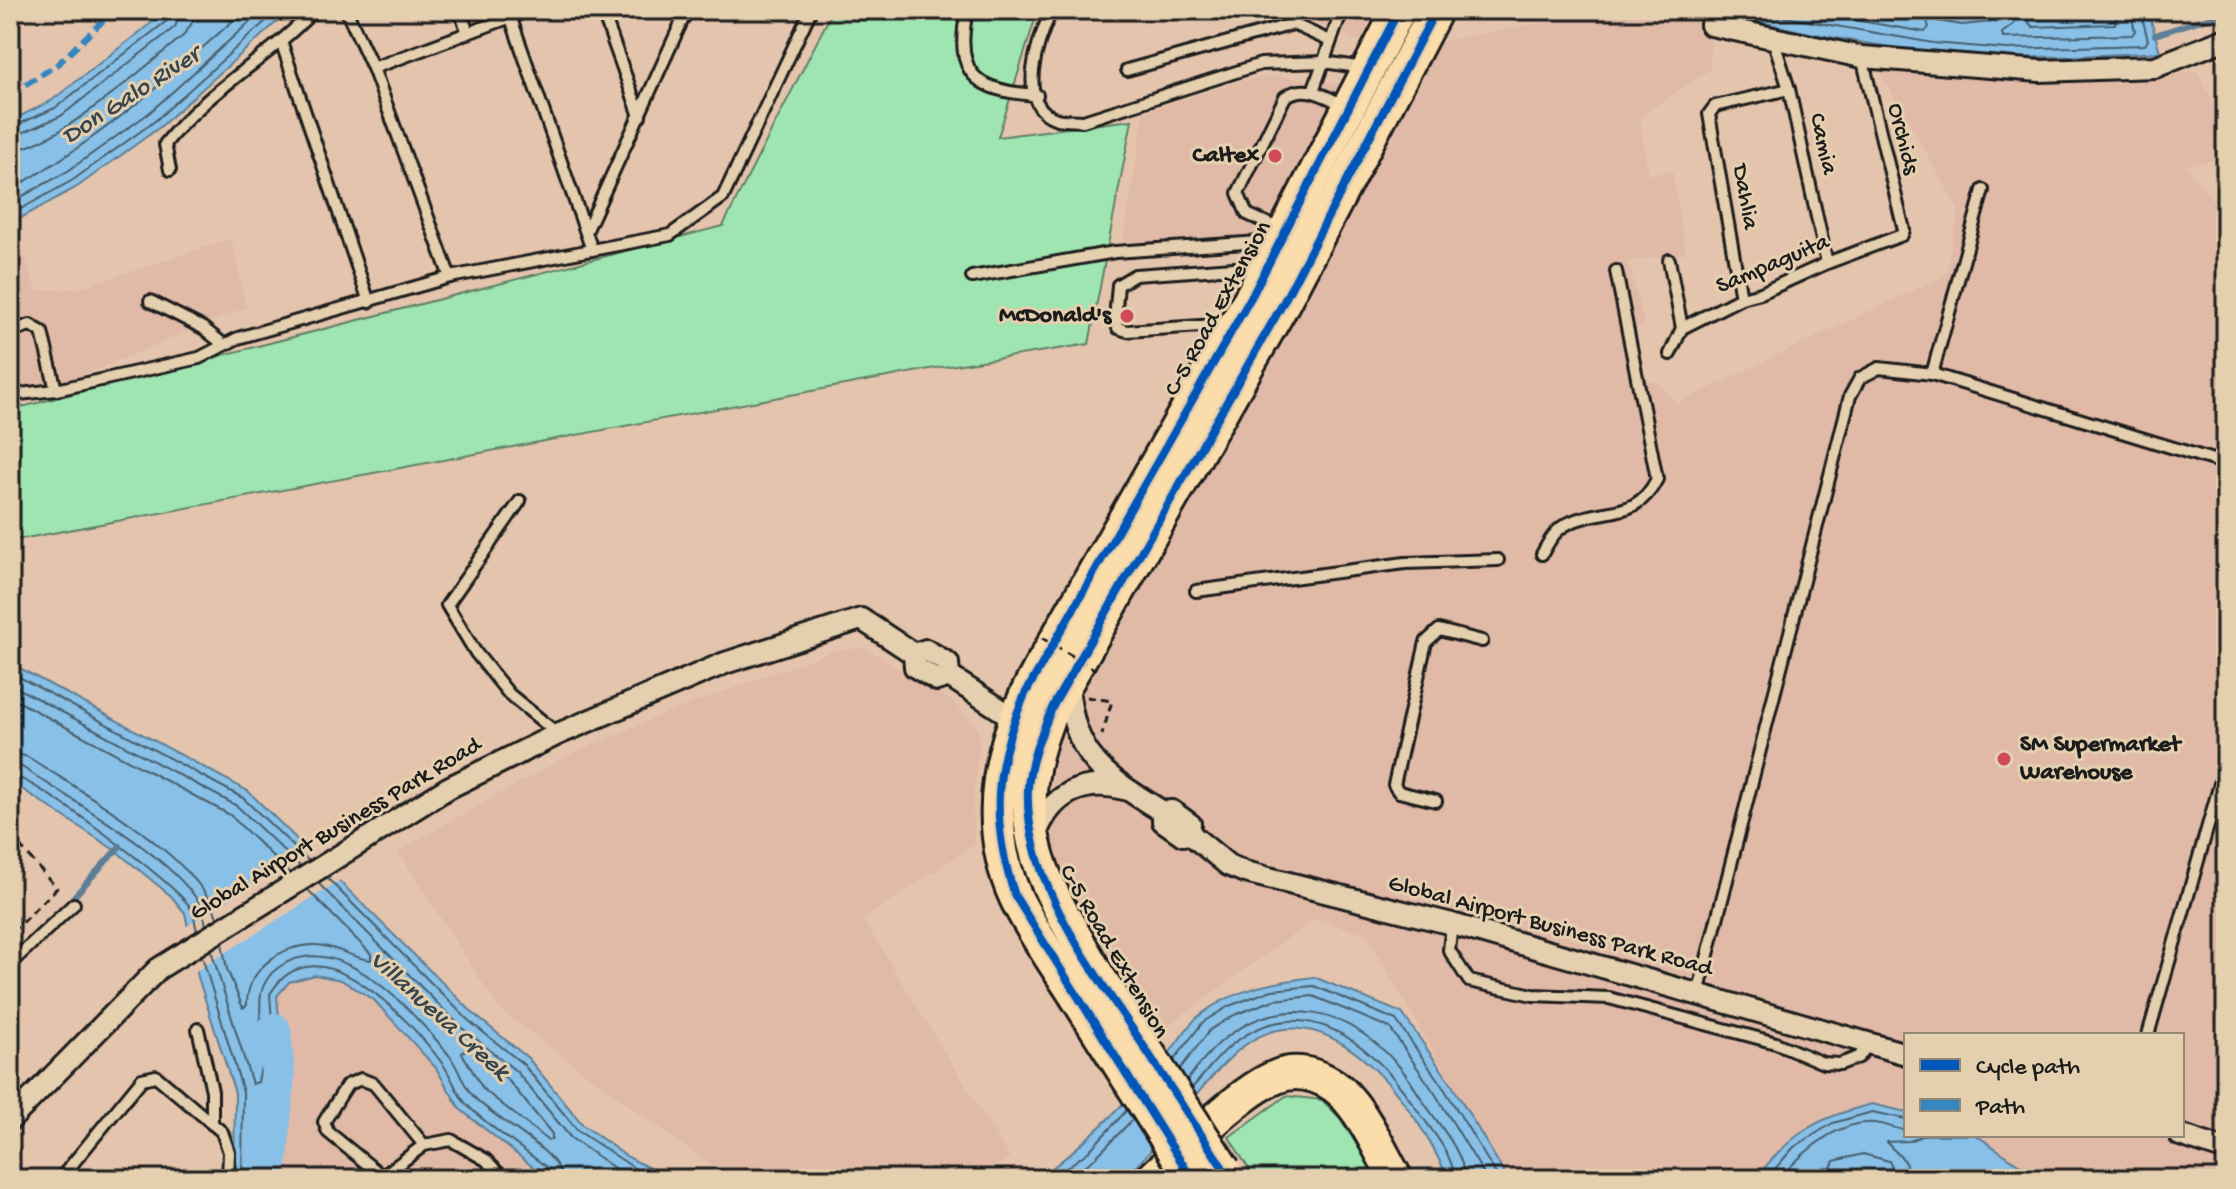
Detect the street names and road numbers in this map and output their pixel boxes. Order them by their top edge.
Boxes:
street label: Orchids [1879,101,1925,179]
street label: Camia [1801,111,1843,178]
street label: Dahlia [1724,160,1764,233]
street label: C-5 Road Extension [1159,216,1279,402]
street label: Sampaguita [1712,228,1834,302]
street label: Global Airport Business Park Road [185,730,488,929]
street label: C-5 Road Extension [1051,860,1175,1045]
street label: Global Airport Business Park Road [1385,870,1717,985]

